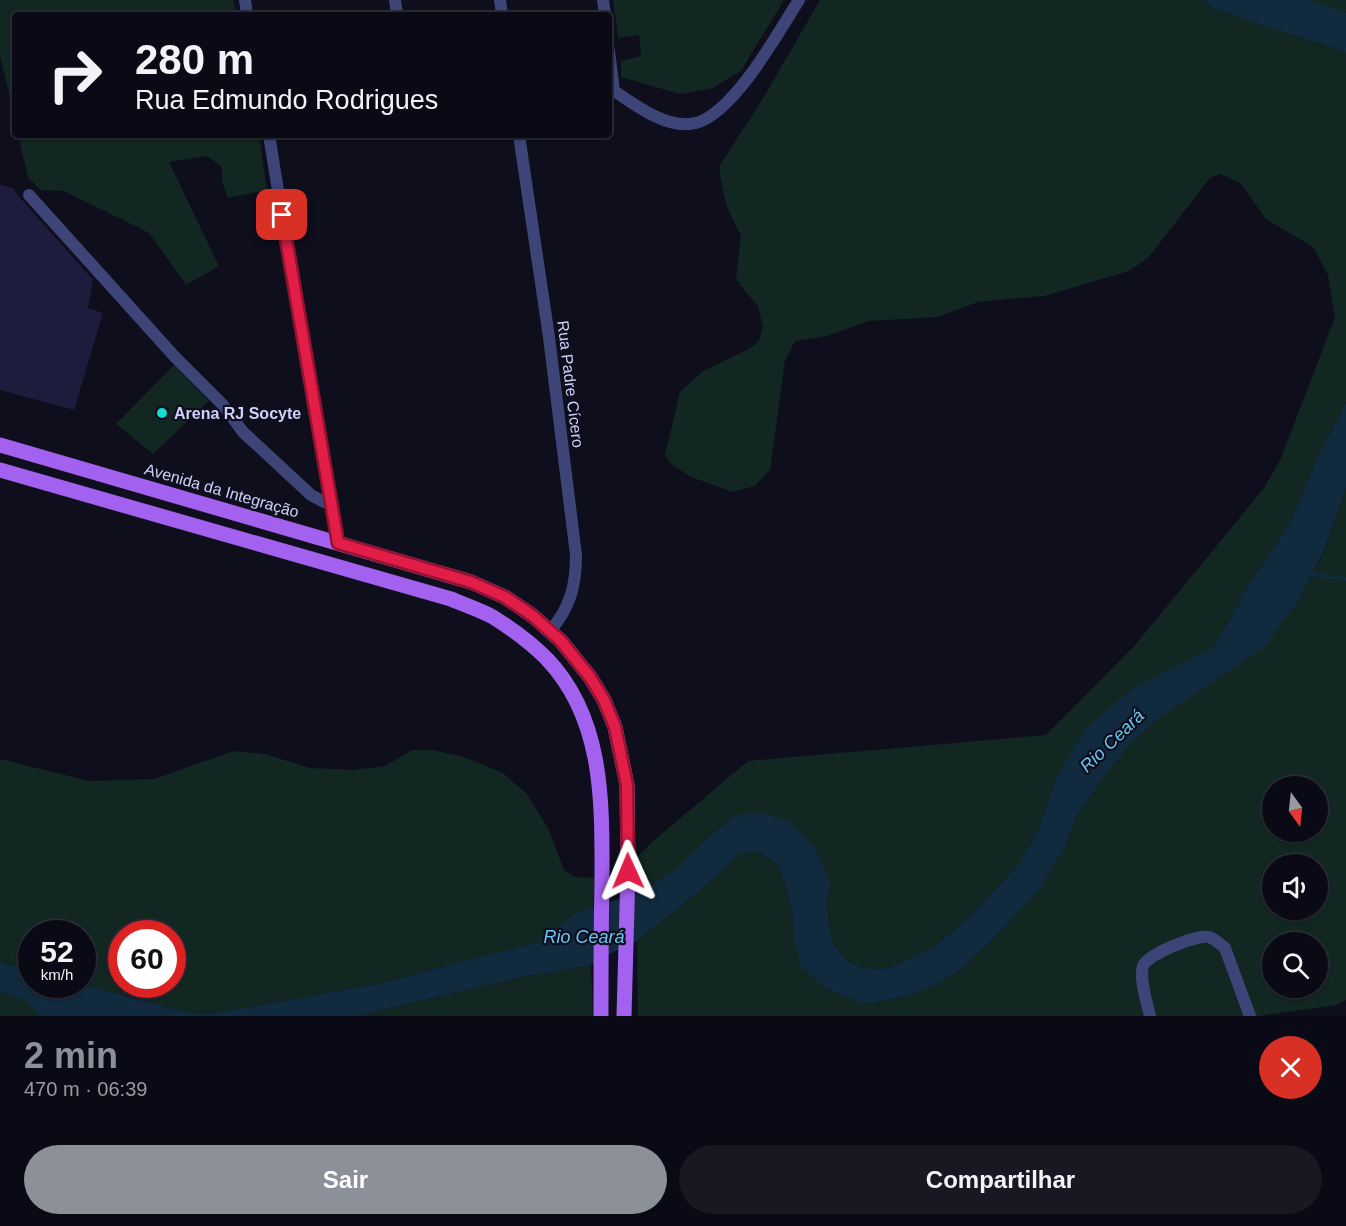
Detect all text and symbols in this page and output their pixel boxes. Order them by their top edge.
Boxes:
icon: right [36,36,114,114]
text: 280 m [135,36,254,83]
text: Rua Edmundo Rodrigues [135,85,438,115]
pin [256,189,307,240]
icon: arrive [265,198,298,231]
street label: Rua Padre Cícero [554,319,587,449]
place label: Arena RJ Socyte [174,405,301,422]
marker: Arena RJ Socyte [155,406,169,420]
street label: Avenida da Integração [143,460,301,521]
water label: Rio Ceará [1076,706,1148,776]
north arrow [1262,776,1328,842]
map controls [1262,776,1328,998]
position arrow [596,839,660,903]
button: sound [1262,854,1328,920]
speed limit sign: 60 [108,920,186,998]
water label: Rio Ceará [543,927,625,947]
button: search [1262,932,1328,998]
text: 52 [40,935,74,968]
text: km/h [41,966,73,983]
text: 2 min [24,1035,118,1076]
button: close [1259,1036,1322,1099]
text: 470 m · 06:39 [24,1078,147,1100]
button: Sair [24,1145,667,1214]
button: Compartilhar [679,1145,1322,1214]

